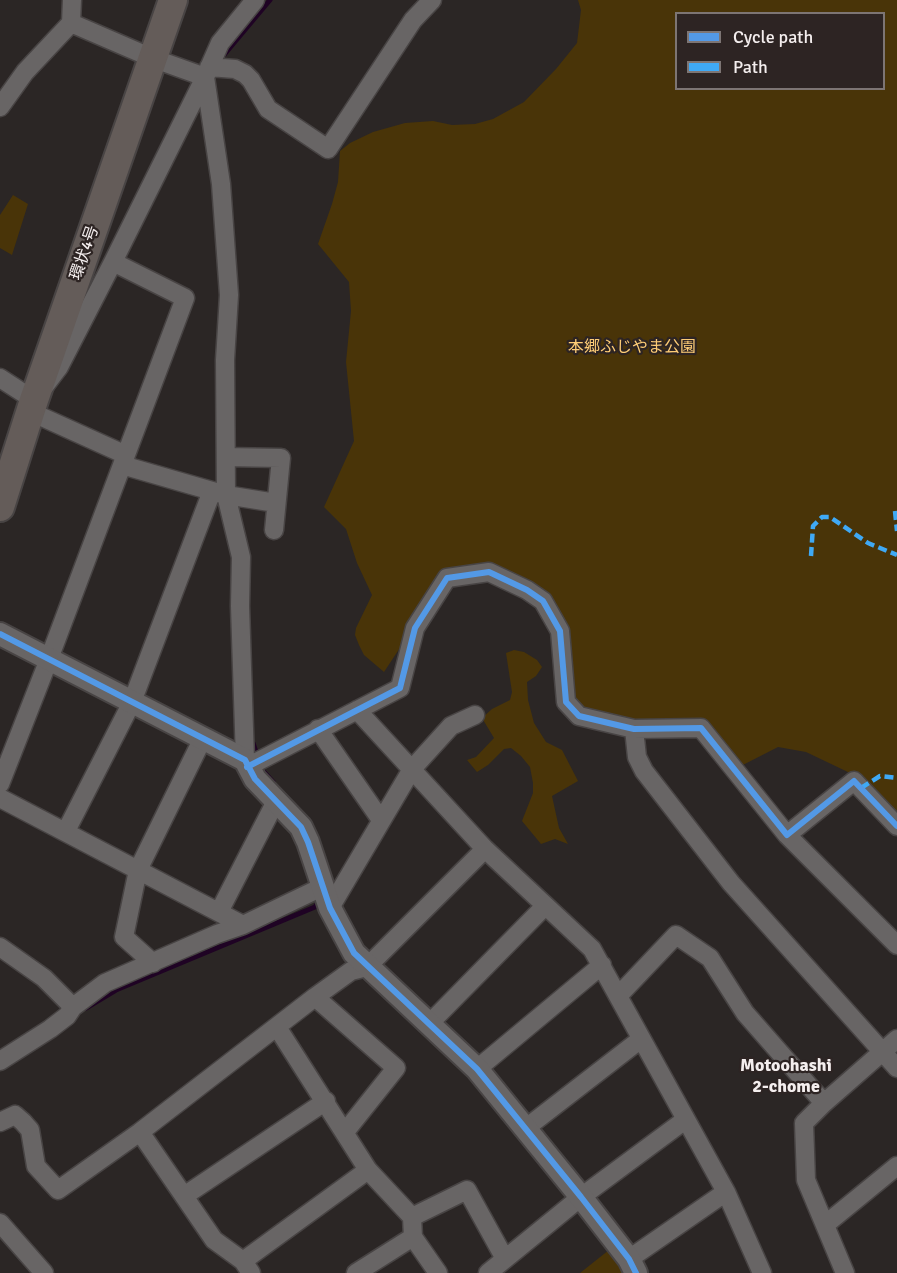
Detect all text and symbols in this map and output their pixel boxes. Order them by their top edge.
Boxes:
legend [675,12,885,90]
text: Cycle path [733,26,813,48]
text: Path [733,56,768,78]
street label: 環状4号 [67,223,103,283]
park label: 本郷ふじやま公園 [568,338,696,358]
district label: Motoohashi 2-chome [740,1055,832,1098]

